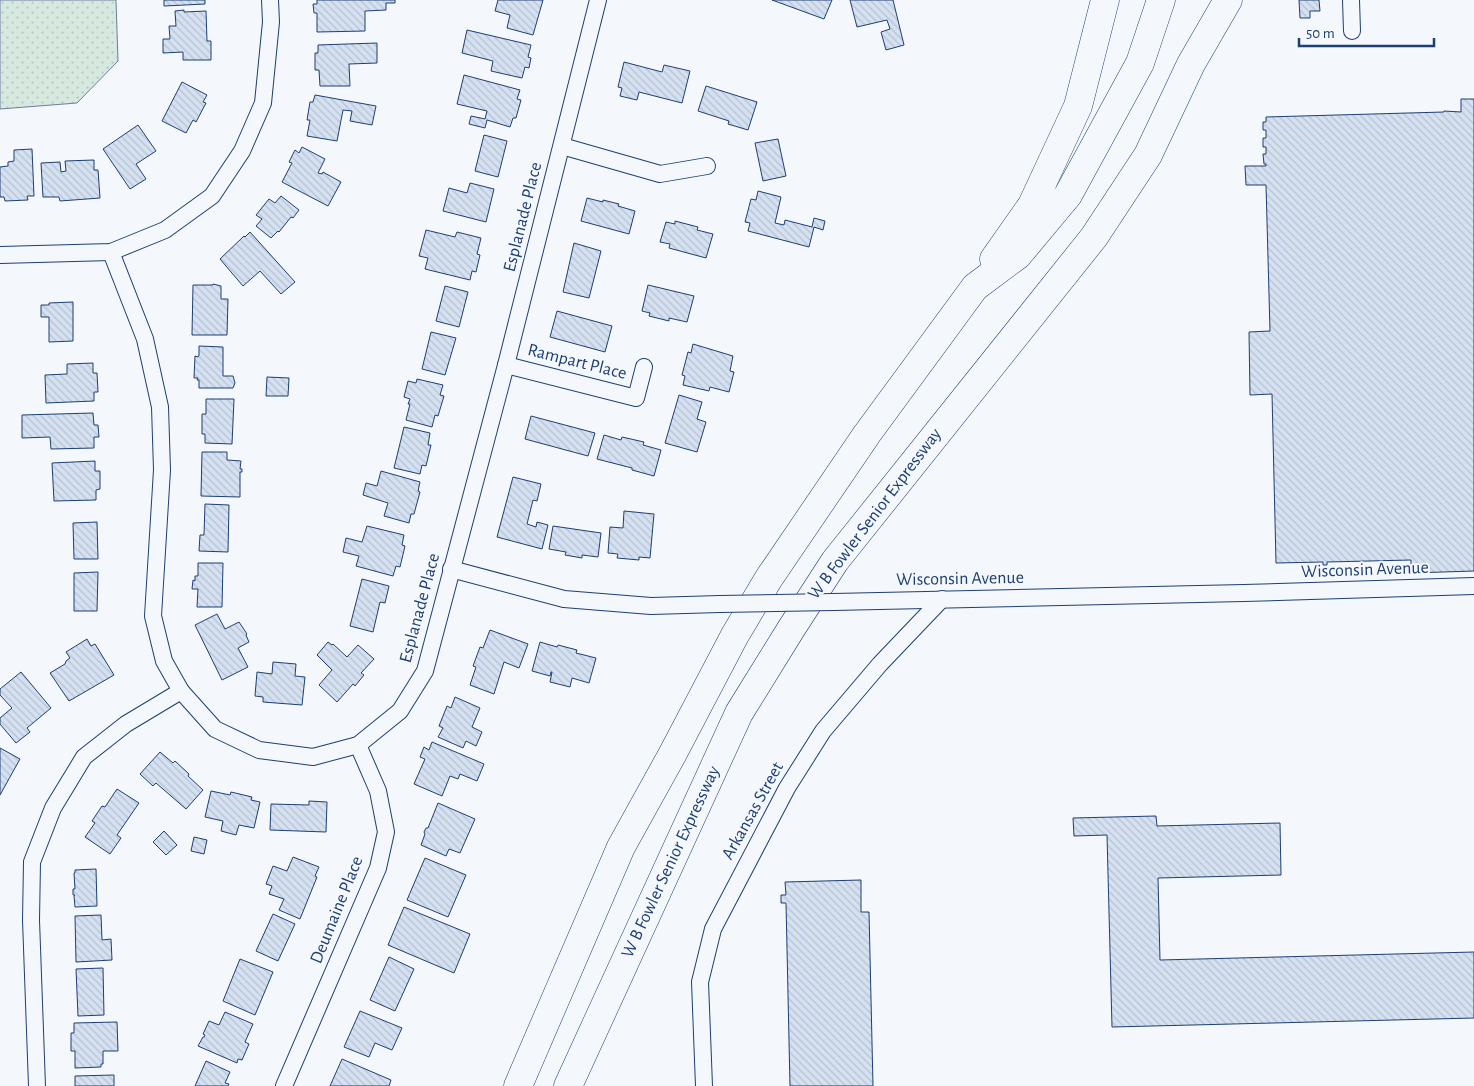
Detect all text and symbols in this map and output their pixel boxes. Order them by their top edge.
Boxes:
scale bar [1299,15,1434,47]
text: 50 m [1306,26,1335,41]
street label: Esplanade Place [501,160,545,274]
street label: Rampart Place [526,341,628,383]
street label: W B Fowler Senior Expressway [805,425,945,603]
street label: Esplanade Place [397,551,443,665]
street label: Wisconsin Avenue [1301,559,1429,581]
street label: Wisconsin Avenue [896,569,1024,589]
street label: Arkansas Street [719,759,787,863]
street label: W B Fowler Senior Expressway [619,763,723,961]
street label: Deumaine Place [307,854,367,966]

